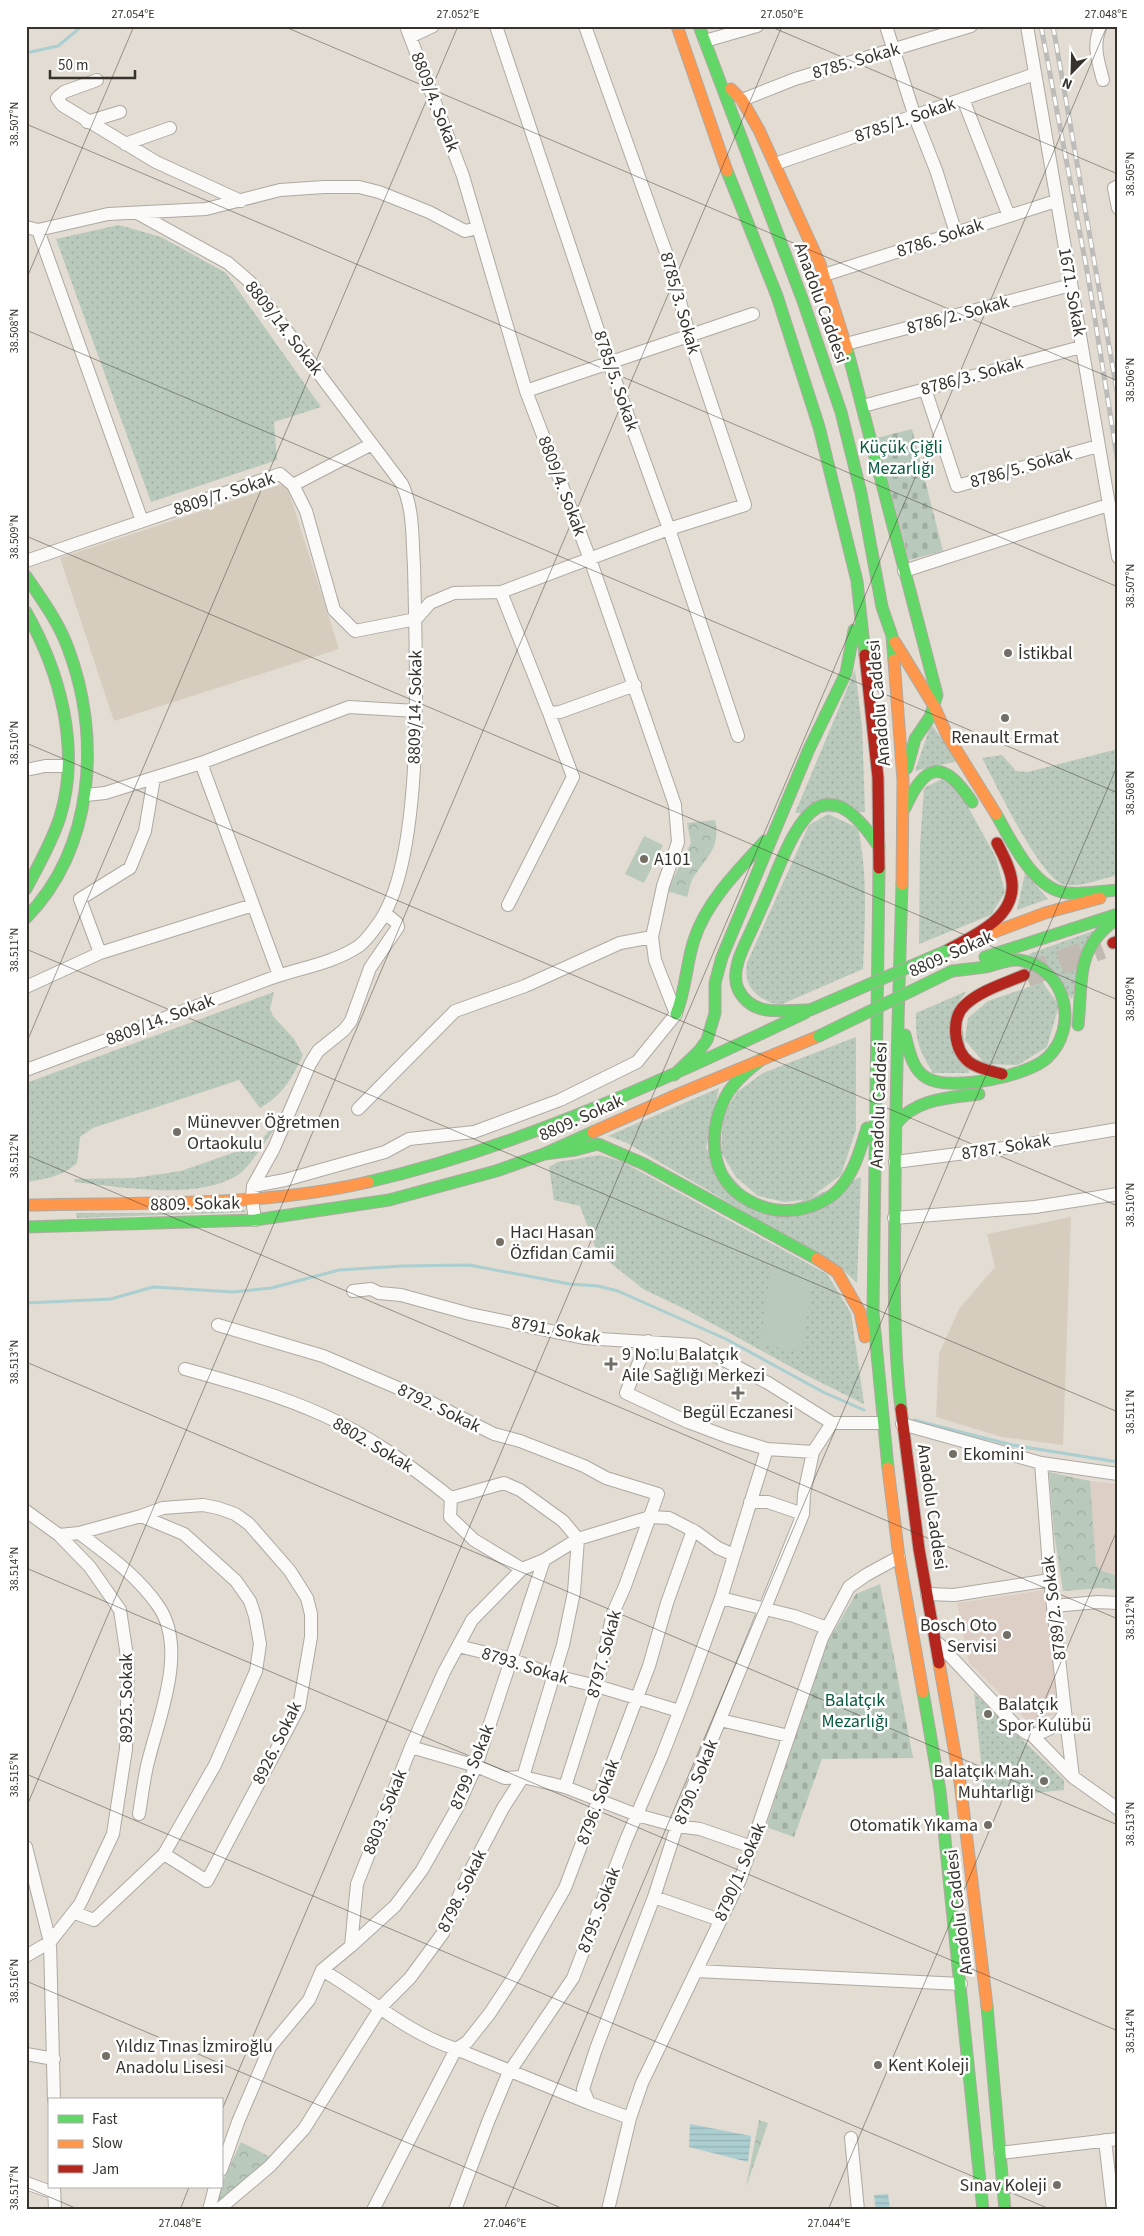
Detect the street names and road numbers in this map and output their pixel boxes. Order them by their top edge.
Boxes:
street label: 8785. Sokak [809,37,903,85]
street label: 8809/4. Sokak [404,48,466,156]
street label: 8785/1. Sokak [851,91,959,149]
street label: 8786. Sokak [893,212,987,264]
street label: Anadolu Caddesi [788,239,854,367]
street label: 1671. Sokak [1052,246,1092,339]
street label: 8785/3. Sokak [653,249,707,357]
street label: 8809/14. Sokak [239,275,329,381]
street label: 8786/2. Sokak [904,289,1012,341]
street label: 8785/5. Sokak [587,327,645,435]
street label: 8786/3. Sokak [918,350,1026,402]
street label: 8809/4. Sokak [531,432,593,540]
street label: 8786/5. Sokak [967,441,1075,495]
street label: 8809/7. Sokak [170,466,278,522]
street label: Anadolu Caddesi [861,639,897,767]
street label: 8809/14. Sokak [402,650,428,764]
street label: 8809. Sokak [905,924,997,984]
street label: 8809/14. Sokak [102,988,218,1052]
street label: Anadolu Caddesi [864,1041,894,1169]
street label: 8809. Sokak [535,1088,627,1148]
street label: 8787. Sokak [960,1128,1052,1166]
street label: 8809. Sokak [150,1191,240,1217]
street label: 8791. Sokak [510,1310,603,1350]
street label: 8792. Sokak [393,1377,485,1439]
street label: 8802. Sokak [328,1411,418,1479]
street label: Anadolu Caddesi [911,1443,953,1571]
street label: 8789/2. Sokak [1035,1554,1073,1662]
street label: 8797. Sokak [580,1607,628,1701]
street label: 8793. Sokak [478,1641,572,1691]
street label: 8925. Sokak [114,1653,139,1743]
street label: 8926. Sokak [246,1697,308,1789]
street label: 8799. Sokak [444,1721,500,1813]
street label: 8790. Sokak [668,1736,724,1828]
street label: 8796. Sokak [570,1755,626,1848]
street label: 8803. Sokak [357,1766,413,1858]
street label: 8790/1. Sokak [708,1819,772,1925]
street label: 8798. Sokak [431,1845,493,1937]
street label: Anadolu Caddesi [939,1848,979,1976]
street label: 8795. Sokak [571,1863,627,1956]

